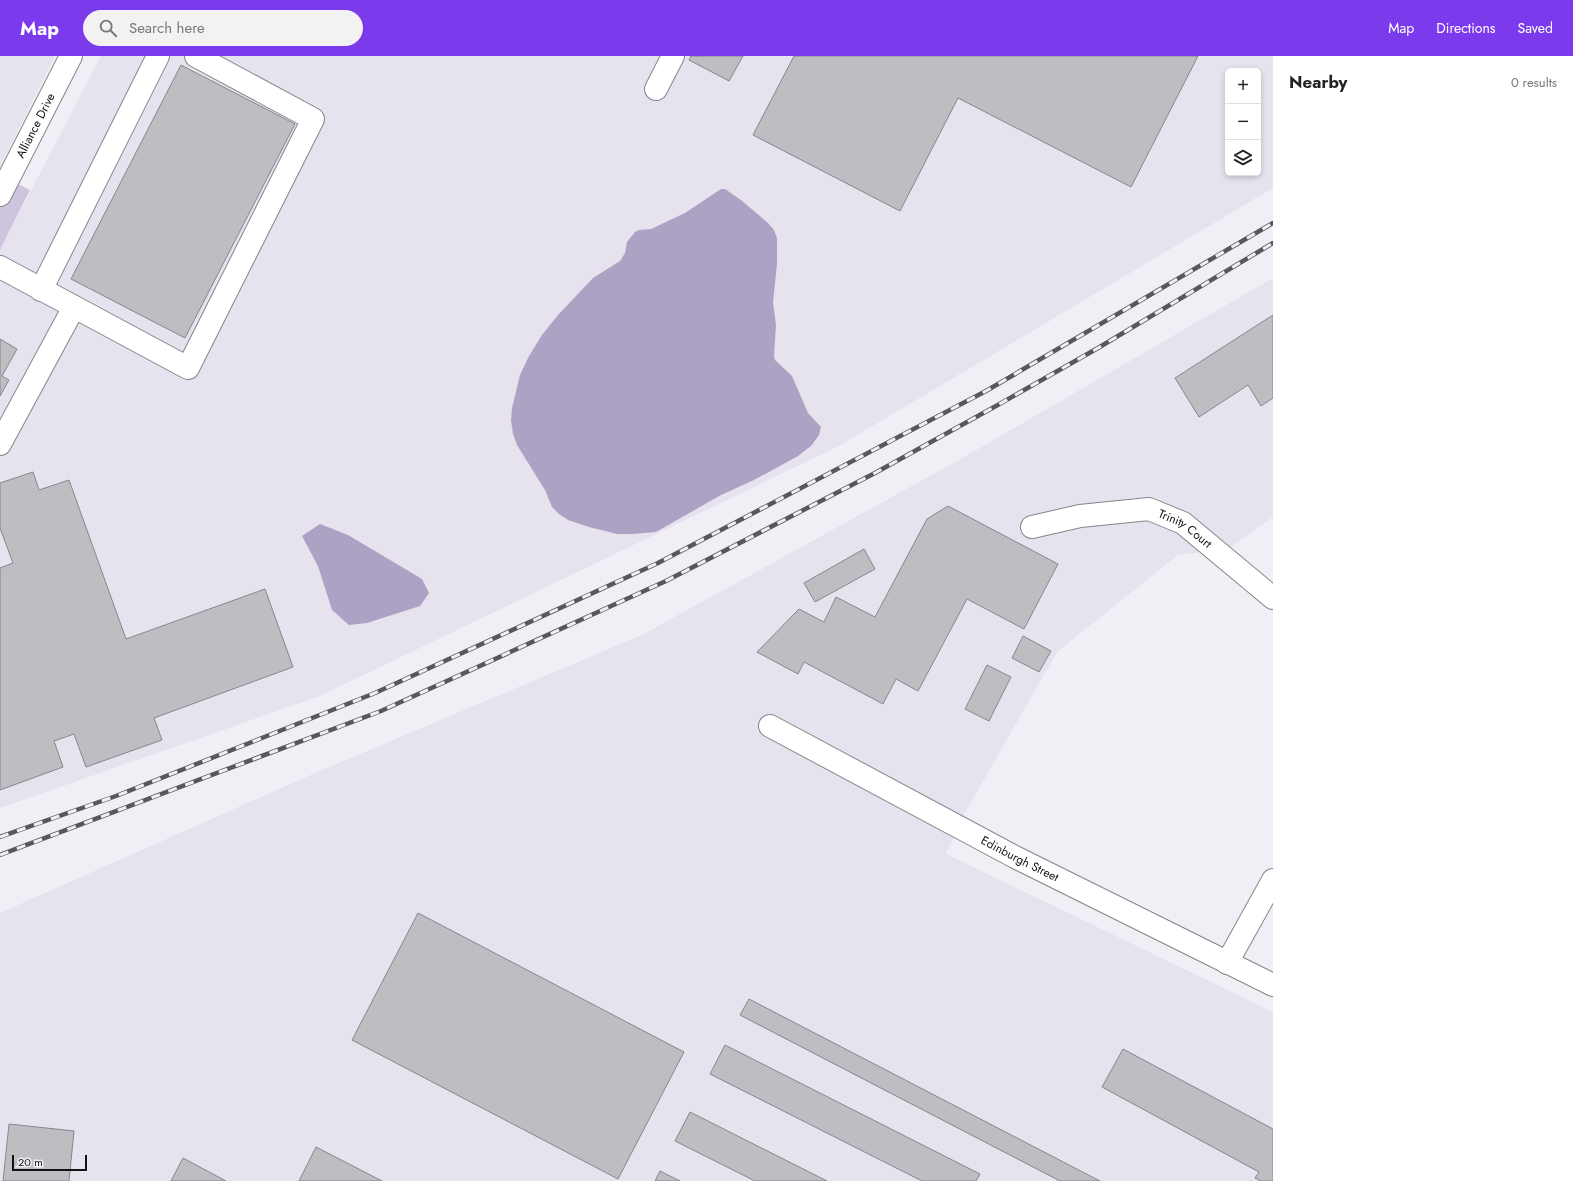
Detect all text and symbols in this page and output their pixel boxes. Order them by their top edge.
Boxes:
search box [83,10,363,46]
text: Map [20,15,59,42]
icon: search [97,17,119,39]
text: Search here [129,17,205,39]
text: Map [1388,18,1414,38]
text: Directions [1436,18,1496,38]
text: Saved [1518,18,1553,38]
map controls [1225,68,1261,176]
button: + [1225,68,1261,104]
text: Nearby [1289,70,1347,94]
text: 0 results [1511,73,1557,92]
street label: Alliance Drive [11,90,60,161]
button: − [1225,104,1261,140]
button: layers [1225,140,1261,176]
street label: Trinity Court [1156,505,1216,553]
street label: Edinburgh Street [978,831,1062,886]
scale bar [12,1153,87,1172]
text: 20 m [18,1154,43,1170]

